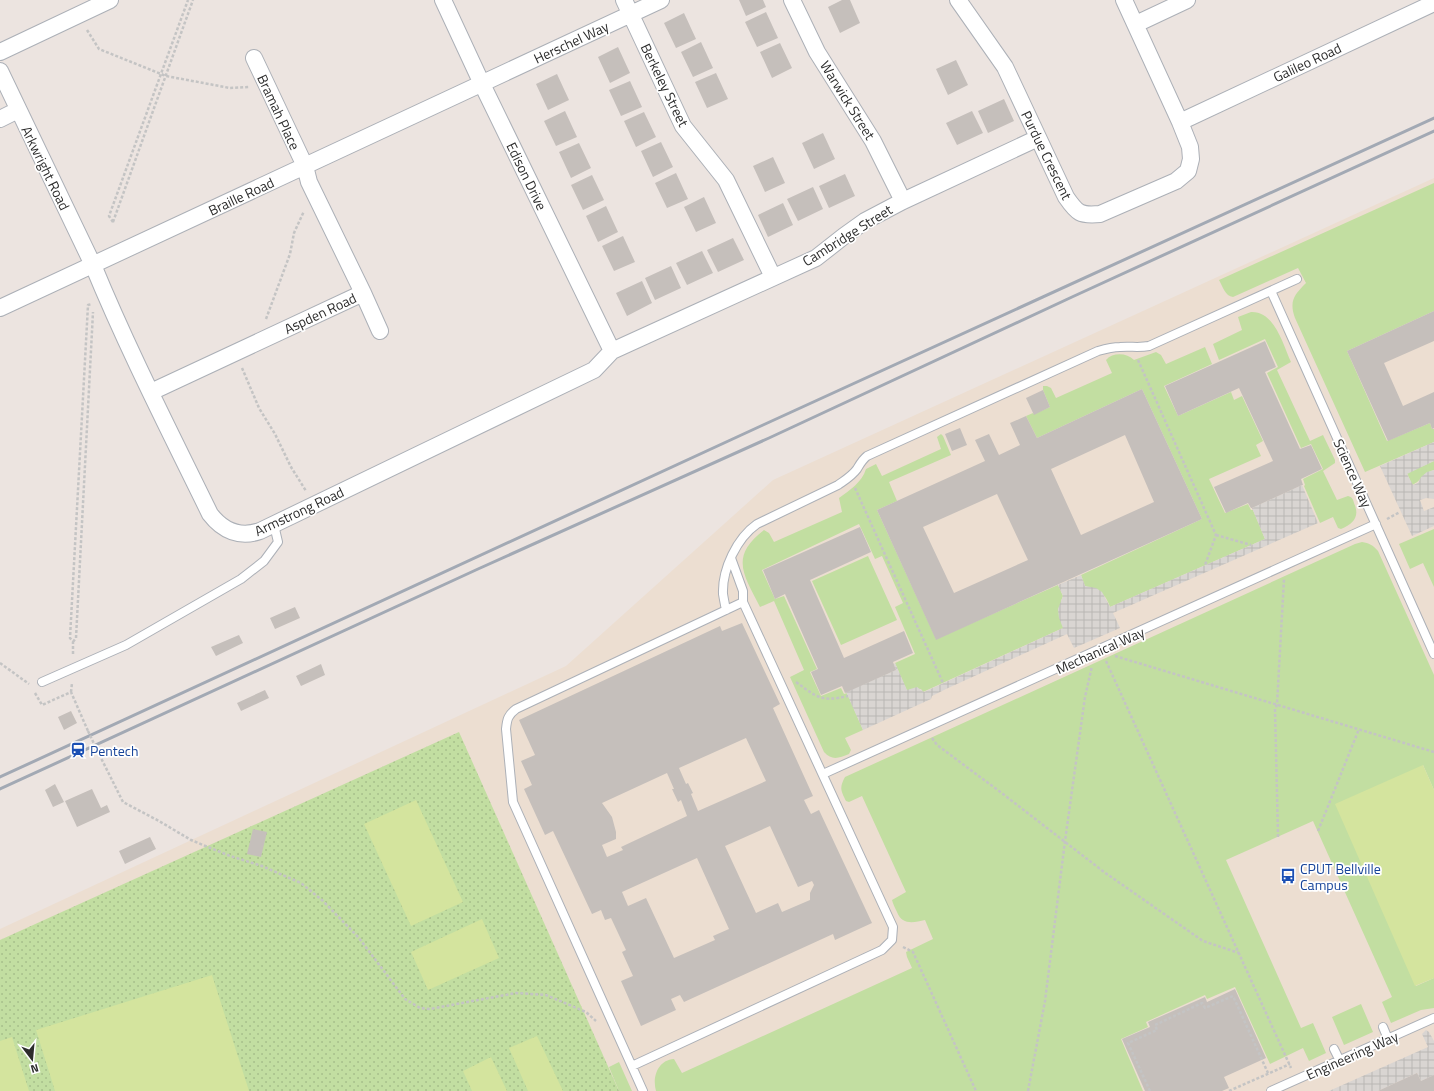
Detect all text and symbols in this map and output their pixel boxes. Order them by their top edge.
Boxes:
street label: Herschel Way [530,15,612,69]
street label: Galileo Road [1269,37,1345,87]
street label: Berkeley Street [636,40,694,130]
street label: Warwick Street [815,56,881,144]
street label: Bramah Place [252,71,306,153]
street label: Purdue Crescent [1016,107,1078,203]
street label: Arkwright Road [17,122,75,214]
street label: Edison Drive [502,138,552,214]
street label: Braille Road [205,172,277,220]
street label: Cambridge Street [798,199,896,271]
street label: Aspden Road [280,287,360,339]
street label: Science Way [1328,435,1378,511]
street label: Armstrong Road [251,481,347,541]
street label: Mechanical Way [1052,621,1148,679]
place label: Pentech [90,740,138,761]
station icon: Pentech [69,741,87,759]
place label: CPUT Bellville Campus [1300,858,1381,895]
bus stop icon: CPUT Bellville Campus [1279,867,1297,885]
street label: Engineering Way [1303,1025,1402,1085]
north arrow [12,1039,52,1079]
text: N [29,1060,41,1077]

